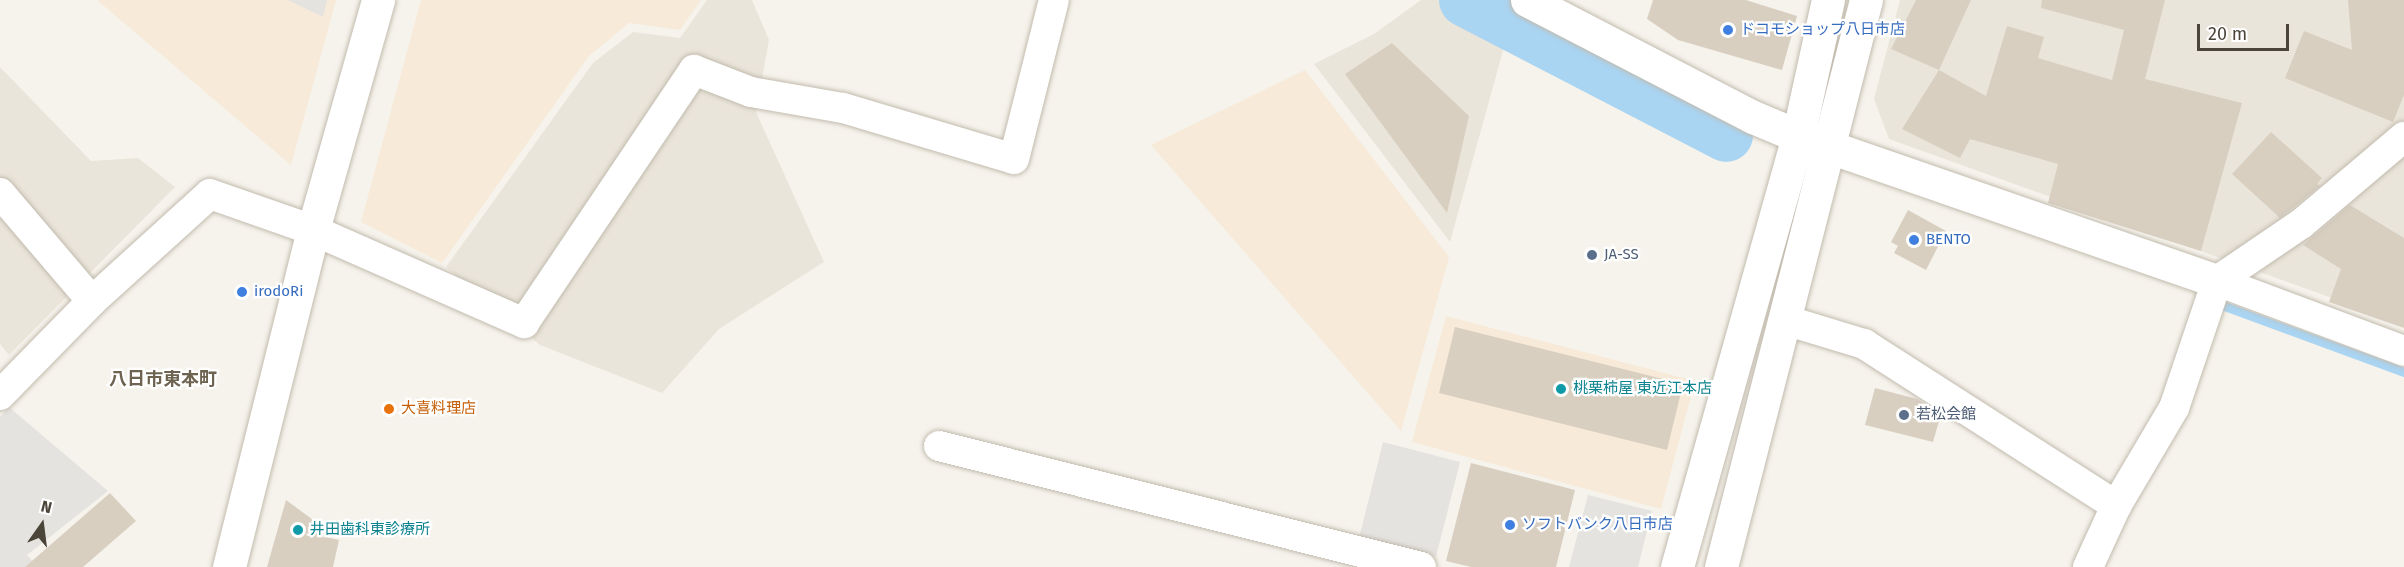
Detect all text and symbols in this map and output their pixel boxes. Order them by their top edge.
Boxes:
scale bar [2200,12,2292,50]
place label: ドコモショップ八日市店 [1740,21,1905,39]
marker: ドコモショップ八日市店 [1721,23,1735,37]
text: 20 m [2208,23,2247,45]
place label: BENTO [1926,231,1971,249]
marker: BENTO [1907,233,1921,247]
place label: JA-SS [1604,246,1639,264]
marker: JA-SS [1585,248,1599,262]
place label: irodoRi [254,283,303,301]
marker: irodoRi [235,285,249,299]
district label: 八日市東本町 [109,368,217,390]
place label: 桃栗柿屋 東近江本店 [1573,380,1712,398]
marker: 桃栗柿屋 東近江本店 [1554,382,1568,396]
place label: 大喜料理店 [401,400,476,418]
marker: 大喜料理店 [382,402,396,416]
place label: 若松会館 [1916,406,1976,424]
marker: 若松会館 [1897,408,1911,422]
north arrow [12,495,72,555]
text: N [39,497,54,518]
place label: ソフトバンク八日市店 [1522,516,1672,534]
marker: ソフトバンク八日市店 [1503,518,1517,532]
place label: 井田歯科東診療所 [310,521,430,539]
marker: 井田歯科東診療所 [291,523,305,537]

